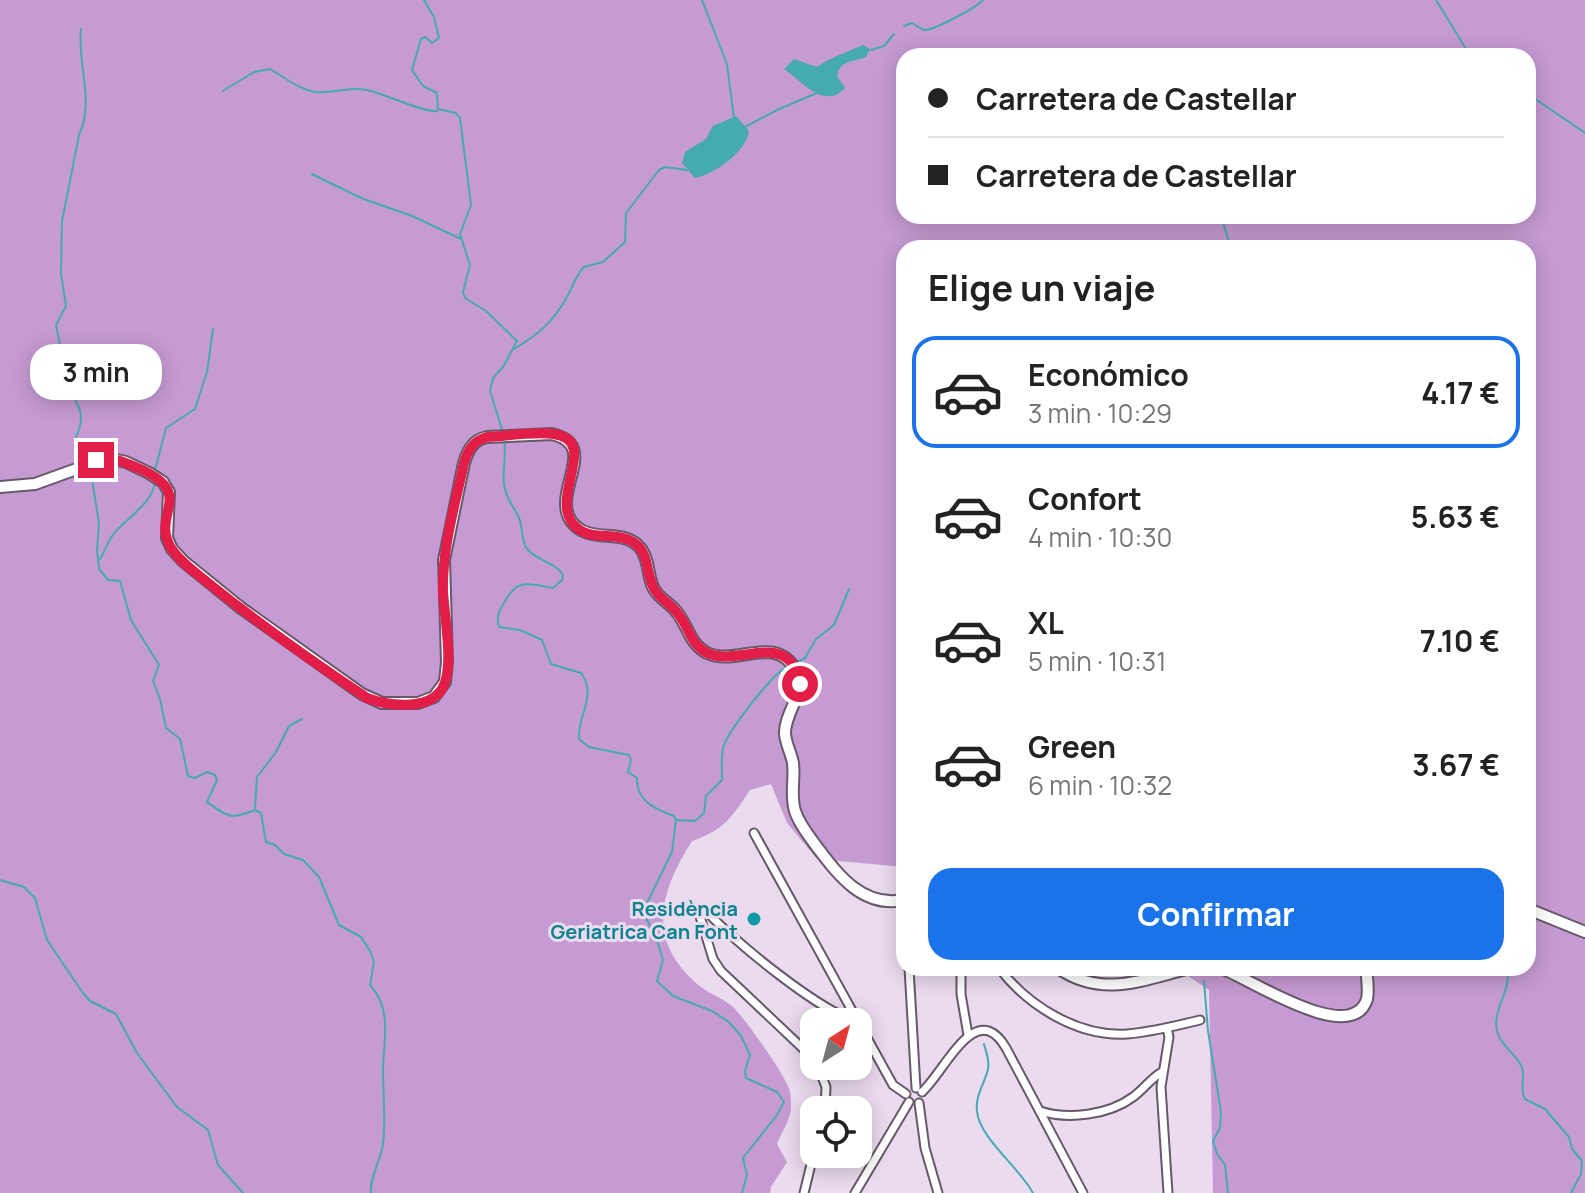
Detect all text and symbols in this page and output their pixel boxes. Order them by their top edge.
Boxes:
text: Carretera de Castellar [976,78,1297,119]
text: Carretera de Castellar [976,155,1297,196]
text: Elige un viaje [928,263,1155,312]
callout: 3 min [30,344,162,400]
text: 3 min [62,354,130,390]
text: Económico [1028,354,1189,395]
icon: car [932,356,1004,428]
text: 4.17 € [1421,372,1500,413]
text: 3 min · 10:29 [1028,395,1172,431]
route end [78,442,114,478]
text: Confort [1028,478,1142,519]
icon: car [932,480,1004,552]
text: 5.63 € [1411,496,1500,537]
text: 4 min · 10:30 [1028,519,1172,555]
text: XL [1028,602,1064,643]
icon: car [932,604,1004,676]
text: 7.10 € [1420,620,1500,661]
text: 5 min · 10:31 [1028,643,1166,679]
route start [782,666,818,702]
text: Green [1028,726,1116,767]
icon: car [932,728,1004,800]
text: 3.67 € [1412,744,1500,785]
text: 6 min · 10:32 [1028,767,1172,803]
button: Confirmar [928,868,1504,960]
place label: Residència Geriatrica Can Font [551,895,738,945]
marker: Residència Geriatrica Can Font [745,910,763,928]
north arrow [800,1008,872,1080]
map controls [800,1008,872,1168]
button: locate [800,1096,872,1168]

